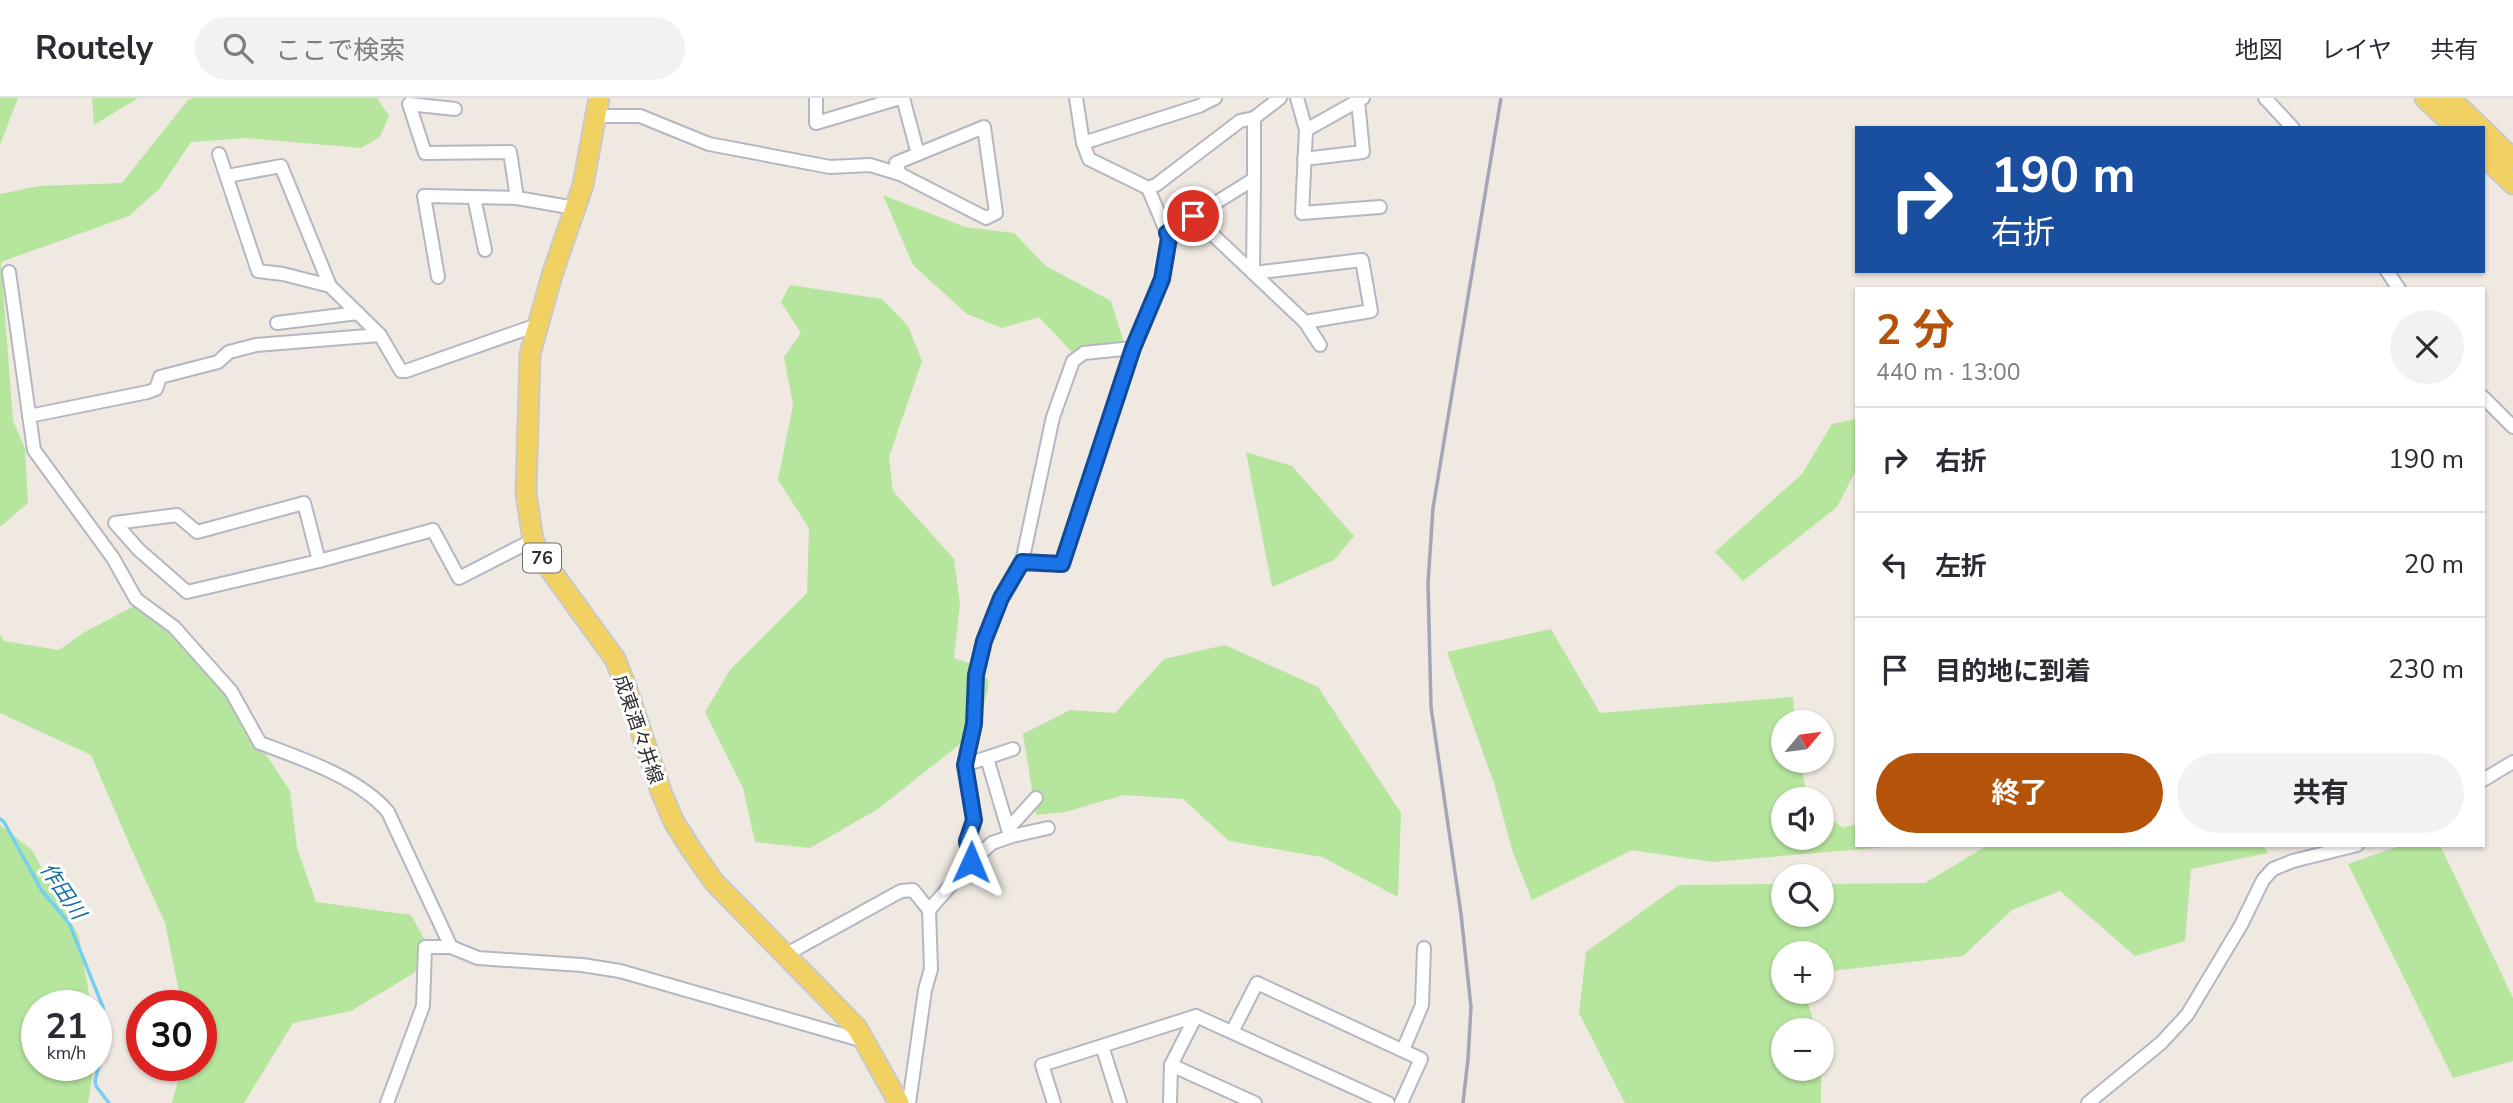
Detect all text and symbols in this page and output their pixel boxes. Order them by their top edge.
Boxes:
search box [195,17,685,80]
text: Routely [35,26,153,71]
icon: search [219,29,257,67]
text: ここで検索 [275,33,405,68]
text: 地図 [2235,34,2283,66]
text: レイヤ [2321,34,2392,66]
text: 共有 [2430,34,2478,66]
text: 190 m [1991,142,2135,209]
icon: right [1876,154,1967,245]
pin [1163,186,1223,246]
icon: arrive [1174,197,1212,235]
text: 右折 [1991,211,2055,254]
text: 2 分 [1876,302,1955,359]
button: close [2390,310,2464,384]
text: 440 m · 13:00 [1876,357,2021,388]
icon: right [1876,441,1914,479]
text: 190 m [2388,442,2464,477]
text: 右折 [1935,444,1987,479]
road number: 76 [523,544,561,572]
icon: left [1876,546,1914,584]
text: 20 m [2404,547,2464,582]
text: 左折 [1935,549,1987,584]
icon: arrive [1876,651,1914,689]
text: 230 m [2388,652,2464,687]
text: 目的地に到着 [1935,654,2091,689]
street label: 成東酒々井線 [607,671,669,787]
north arrow [1771,710,1834,774]
map controls [1771,710,1834,1081]
button: 終了 [1876,753,2163,833]
button: 共有 [2177,753,2464,833]
button: sound [1771,787,1834,850]
position arrow [934,825,1008,899]
water label: 作田川 [34,857,93,927]
button: search [1771,864,1834,927]
button: + [1771,941,1834,1004]
speed limit sign: 30 [126,990,217,1081]
text: 21 [45,1003,88,1050]
button: − [1771,1018,1834,1081]
text: km/h [47,1041,86,1065]

